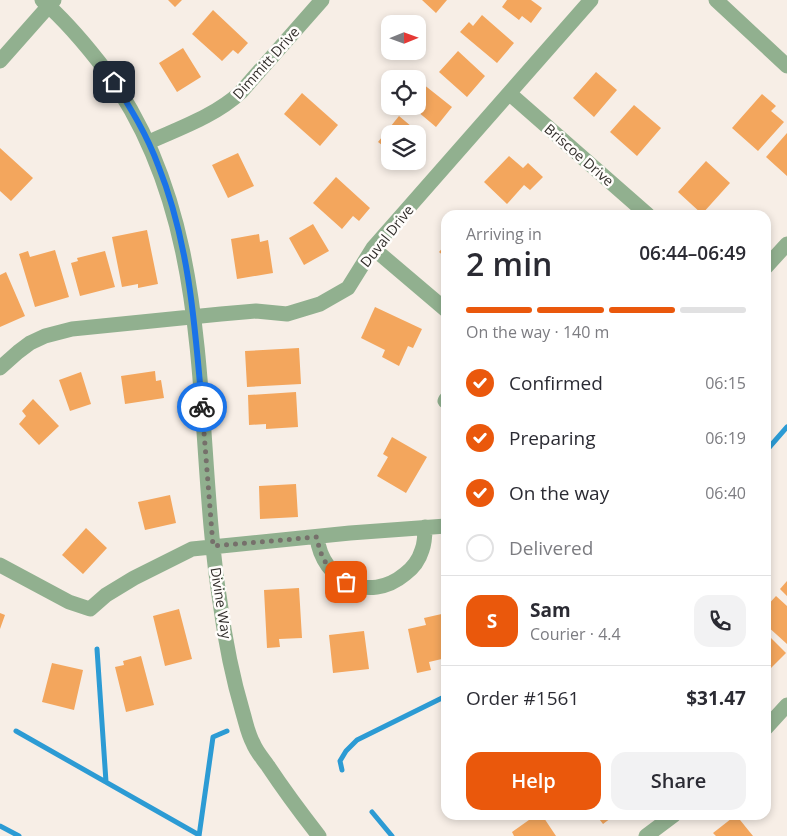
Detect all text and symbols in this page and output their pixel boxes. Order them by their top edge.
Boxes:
north arrow [381,15,426,60]
map controls [381,15,426,170]
street label: Dimmitt Drive [228,22,303,103]
pin [93,61,135,103]
icon: home [100,68,128,96]
button: locate [381,70,426,115]
street label: Briscoe Drive [541,119,618,190]
button: layers [381,125,426,170]
street label: Duval Drive [356,200,418,271]
text: Arriving in [466,223,542,245]
text: 06:44–06:49 [639,240,746,266]
text: 2 min [466,242,552,285]
text: On the way · 140 m [466,321,609,343]
icon: check [466,369,494,397]
text: Confirmed [509,370,603,396]
text: 06:15 [705,372,746,394]
courier [177,382,227,432]
icon: bike [188,393,216,421]
icon: check [466,424,494,452]
text: Preparing [509,425,596,451]
text: 06:19 [705,427,746,449]
icon: check [466,479,494,507]
text: On the way [509,480,609,506]
text: 06:40 [705,482,746,504]
text: Delivered [509,535,593,561]
pin [325,561,367,603]
street label: Divine Way [206,566,237,641]
icon: bag [332,568,360,596]
button: phone [694,595,746,647]
text: Sam [530,597,571,623]
text: S [487,608,497,634]
text: Courier · 4.4 [530,623,621,645]
text: Order #1561 [466,685,579,711]
text: $31.47 [686,685,746,711]
button: Help [466,752,601,810]
button: Share [611,752,746,810]

